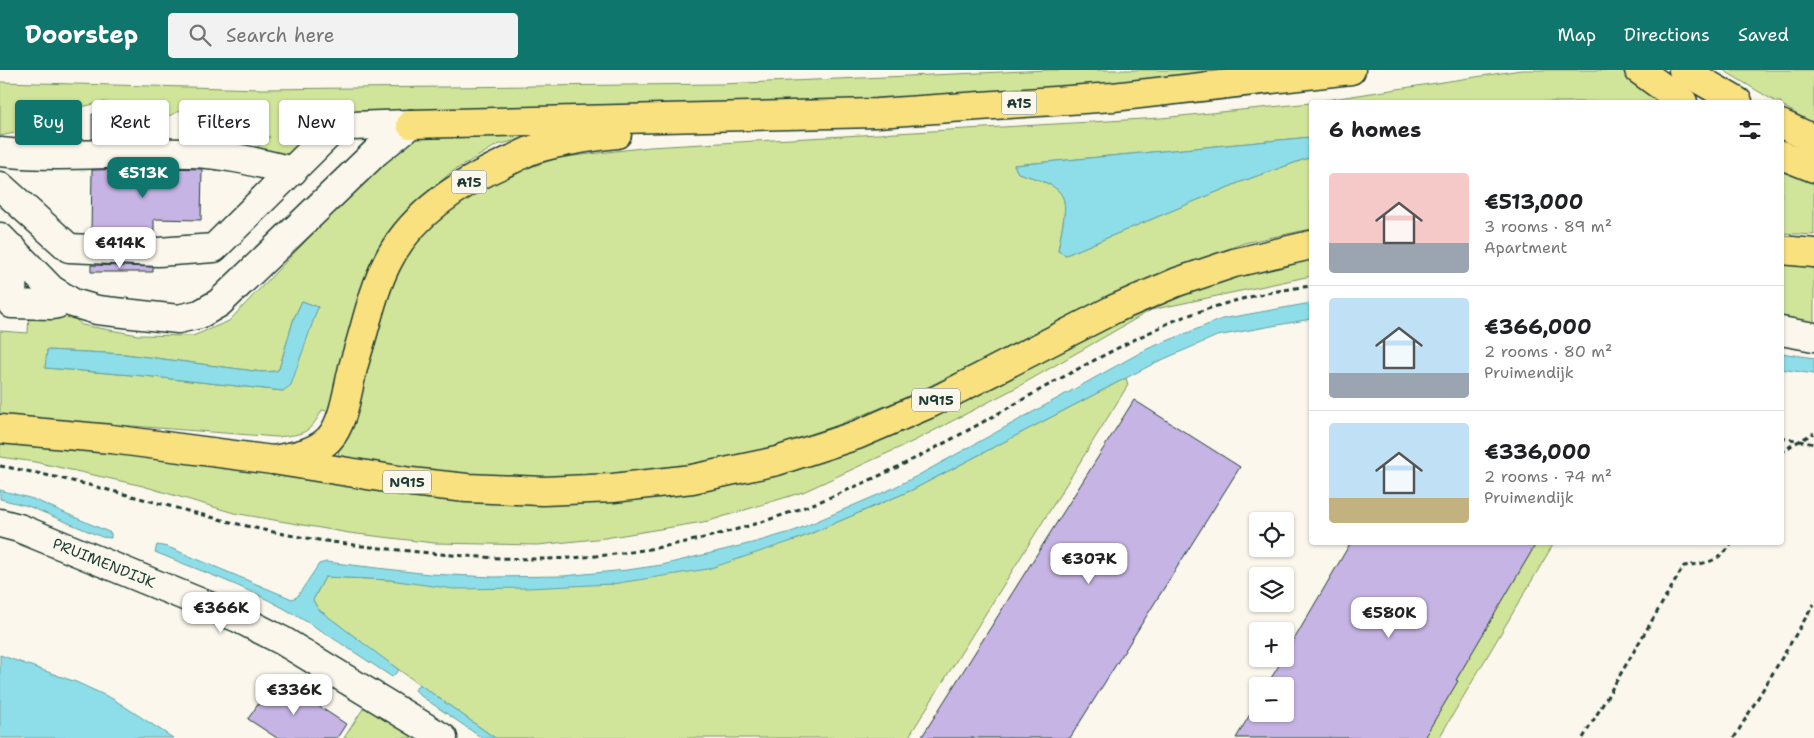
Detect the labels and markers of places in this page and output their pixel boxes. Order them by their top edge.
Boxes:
pin: €513K [108,156,178,199]
pin: €414K [85,226,155,269]
pin: €307K [1054,542,1124,585]
pin: €366K [186,592,256,634]
pin: €580K [1354,596,1424,639]
pin: €336K [259,674,329,716]

